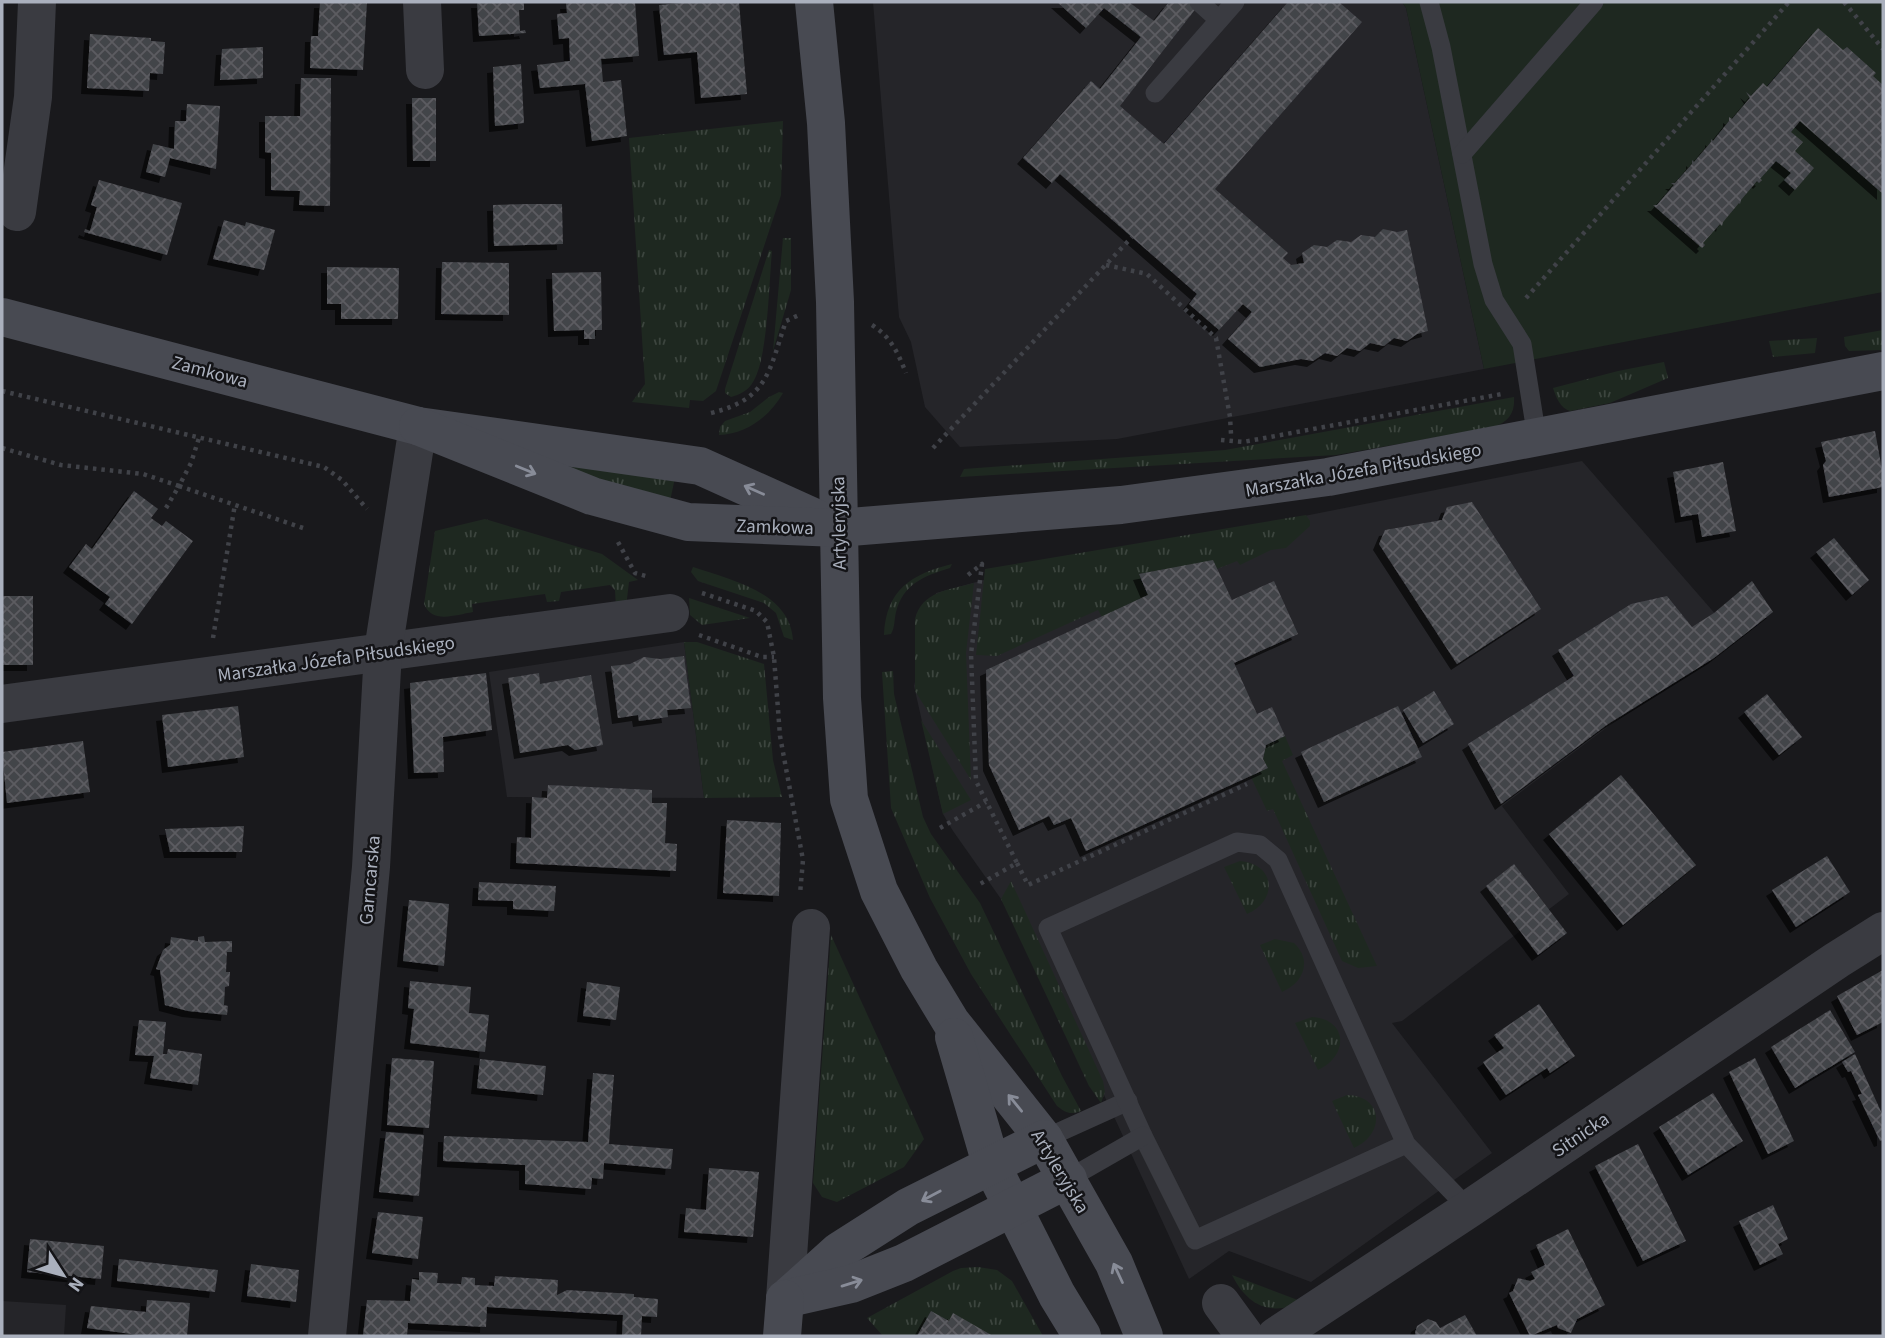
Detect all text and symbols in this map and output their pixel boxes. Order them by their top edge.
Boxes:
street label: Zamkowa [169,349,251,396]
street label: Marszałka Józefa Piłsudskiego [1243,436,1483,505]
one-way arrow [515,464,537,477]
street label: Artyleryjska [825,476,854,570]
one-way arrow [743,483,765,496]
street label: Zamkowa [736,513,814,542]
street label: Marszałka Józefa Piłsudskiego [216,629,457,690]
street label: Garncarska [353,834,388,926]
one-way arrow [1008,1094,1023,1112]
street label: Sitnicka [1547,1106,1615,1164]
street label: Artyleryjska [1024,1125,1095,1219]
one-way arrow [921,1189,942,1203]
north arrow [28,1240,98,1310]
one-way arrow [1111,1263,1125,1284]
text: N [61,1271,90,1297]
one-way arrow [840,1275,862,1288]

